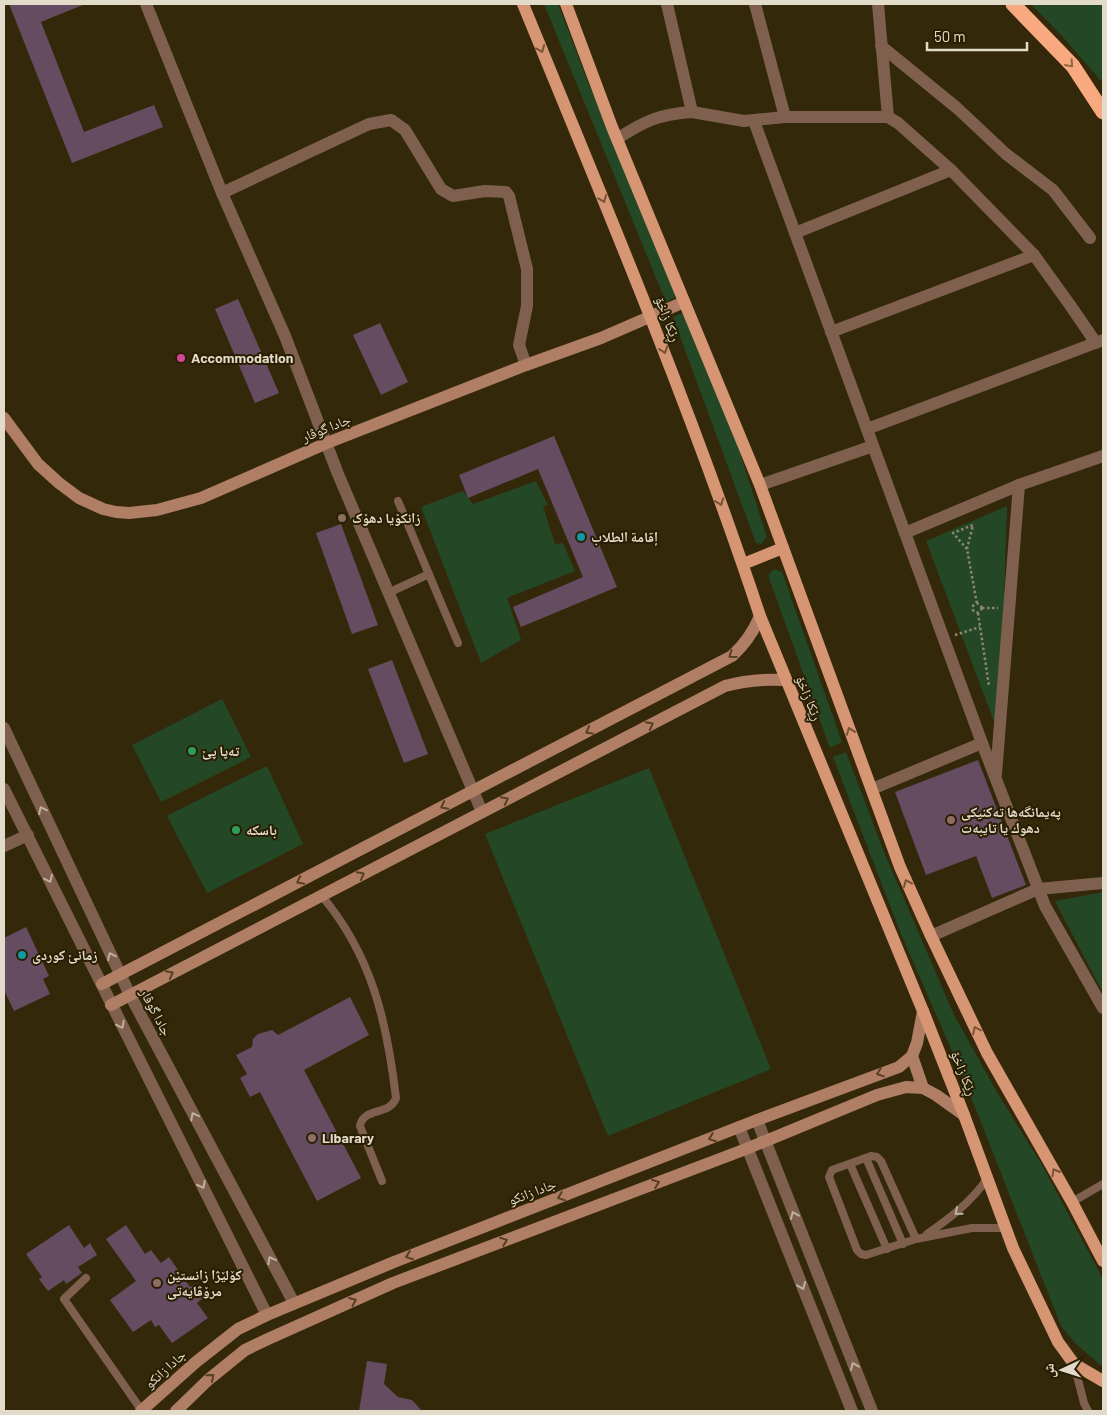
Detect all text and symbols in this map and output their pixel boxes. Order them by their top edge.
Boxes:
scale bar [927,20,1027,52]
text: 50 m [934,27,966,45]
one-way arrow [535,44,546,53]
one-way arrow [1065,59,1074,68]
one-way arrow [597,194,607,203]
street label: ڕێکا زاخۆ [648,294,685,345]
one-way arrow [658,345,668,354]
place label: Accommodation [191,349,293,366]
marker: Accommodation [175,352,187,364]
street label: جادا گوڤار [298,410,353,446]
one-way arrow [714,498,724,506]
place label: زانکۆیا دهۆک [352,509,421,526]
marker: زانکۆیا دهۆک [336,512,348,524]
place label: إقامة الطلاب [591,528,658,546]
marker: إقامة الطلاب [575,531,587,543]
one-way arrow [728,649,738,658]
street label: ڕێکا زاخۆ [789,673,826,724]
one-way arrow [644,721,653,731]
one-way arrow [585,725,594,735]
one-way arrow [846,727,856,735]
place label: تەپا پێ [202,742,240,760]
marker: تەپا پێ [186,745,198,757]
one-way arrow [500,796,509,806]
one-way arrow [441,800,450,810]
place label: پەیمانگەها تەکنیکی دهوك یا تایبەت [961,803,1061,837]
one-way arrow [38,806,48,815]
marker: پەیمانگەها تەکنیکی دهوك یا تایبەت [945,814,957,826]
place label: باسکە [246,821,277,839]
marker: باسکە [230,824,242,836]
one-way arrow [356,871,365,881]
one-way arrow [43,874,53,883]
one-way arrow [296,875,305,885]
one-way arrow [903,879,914,888]
place label: زمانێ کوردی [32,946,98,964]
marker: زمانێ کوردی [16,949,28,961]
one-way arrow [108,953,118,962]
one-way arrow [165,970,174,980]
street label: جادا گوڤار [135,984,176,1039]
one-way arrow [115,1019,125,1028]
one-way arrow [972,1026,983,1035]
street label: ڕێکا زاخۆ [944,1048,981,1099]
one-way arrow [876,1068,885,1078]
one-way arrow [190,1113,200,1122]
place label: Libarary [322,1129,374,1146]
one-way arrow [708,1131,717,1142]
marker: Libarary [306,1132,318,1144]
one-way arrow [1051,1168,1061,1177]
street label: جادا زانکو [505,1175,559,1209]
one-way arrow [651,1179,660,1189]
one-way arrow [196,1180,206,1189]
one-way arrow [557,1191,566,1201]
one-way arrow [955,1206,964,1215]
one-way arrow [790,1211,800,1220]
one-way arrow [499,1237,508,1247]
one-way arrow [406,1250,414,1260]
one-way arrow [267,1256,277,1265]
place label: كۆلێژا زانستێن مرۆڤایەتی [167,1266,242,1300]
marker: كۆلێژا زانستێن مرۆڤایەتی [151,1277,163,1289]
one-way arrow [796,1281,806,1290]
one-way arrow [348,1297,357,1307]
north arrow [1037,1345,1087,1395]
street label: جادا زانکو [140,1346,190,1392]
one-way arrow [849,1362,860,1371]
text: ش [1040,1363,1059,1379]
one-way arrow [206,1374,215,1383]

